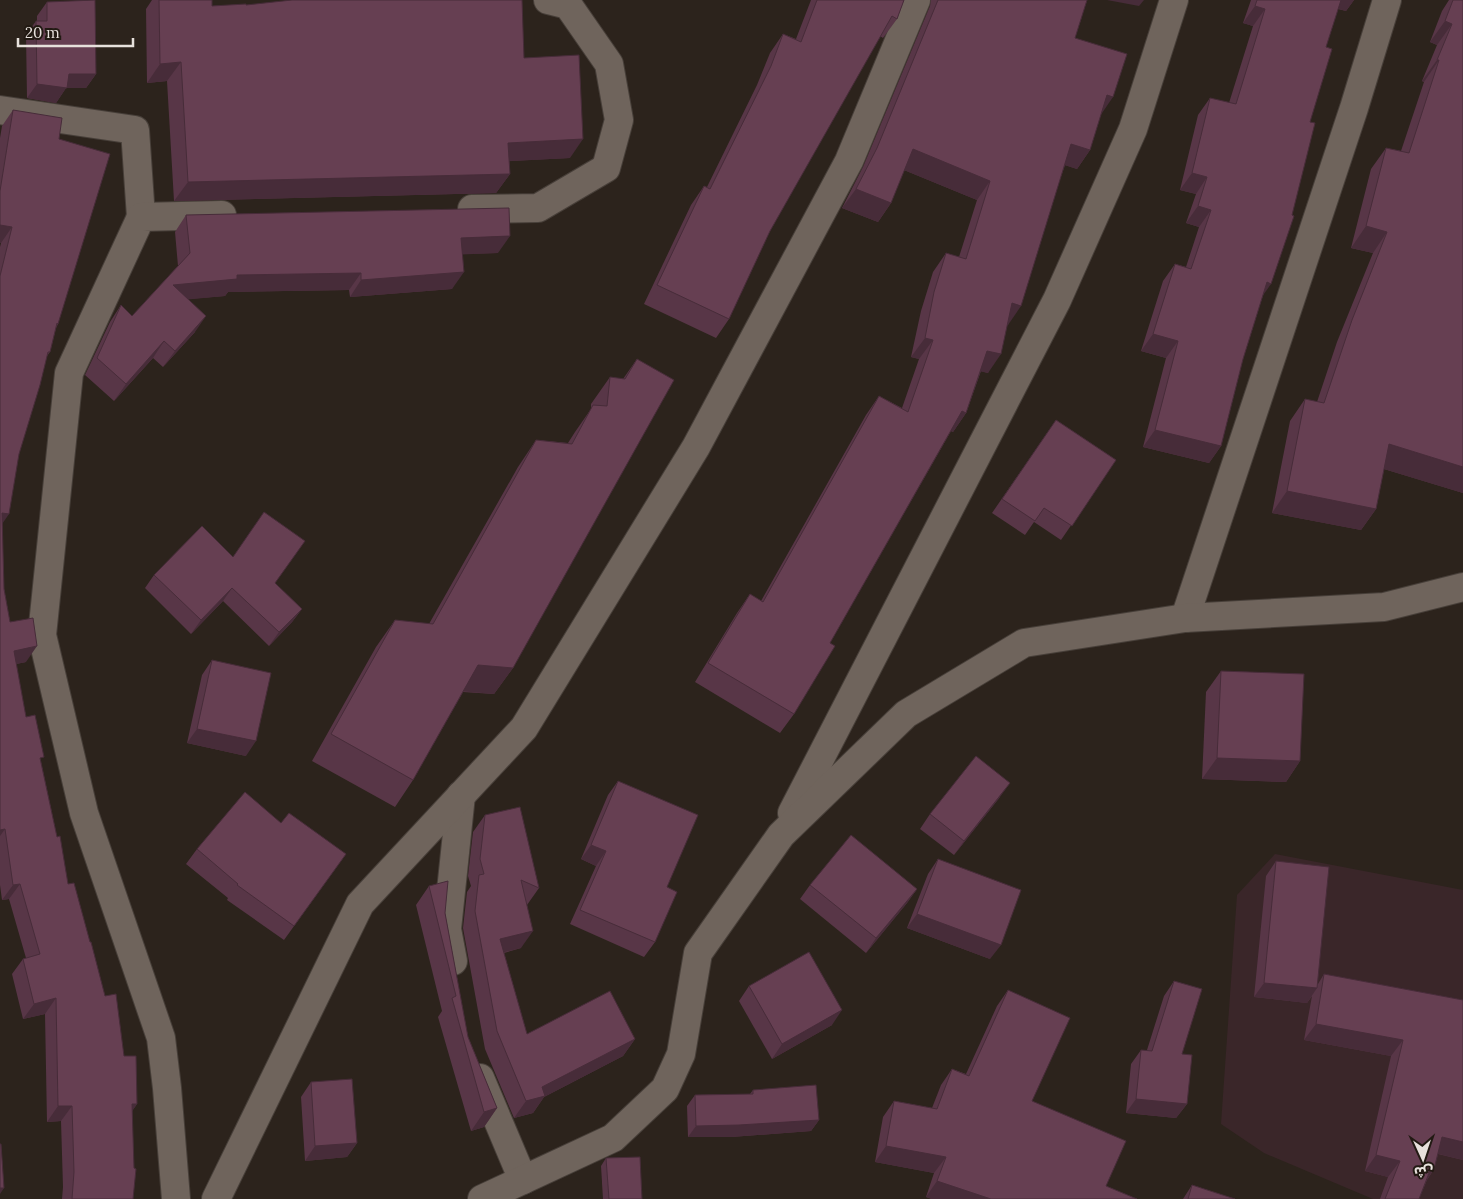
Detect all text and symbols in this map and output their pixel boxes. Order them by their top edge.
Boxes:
scale bar [18,15,132,47]
text: 20 m [25,23,60,42]
north arrow [1398,1134,1448,1184]
text: ش [1414,1162,1434,1181]

